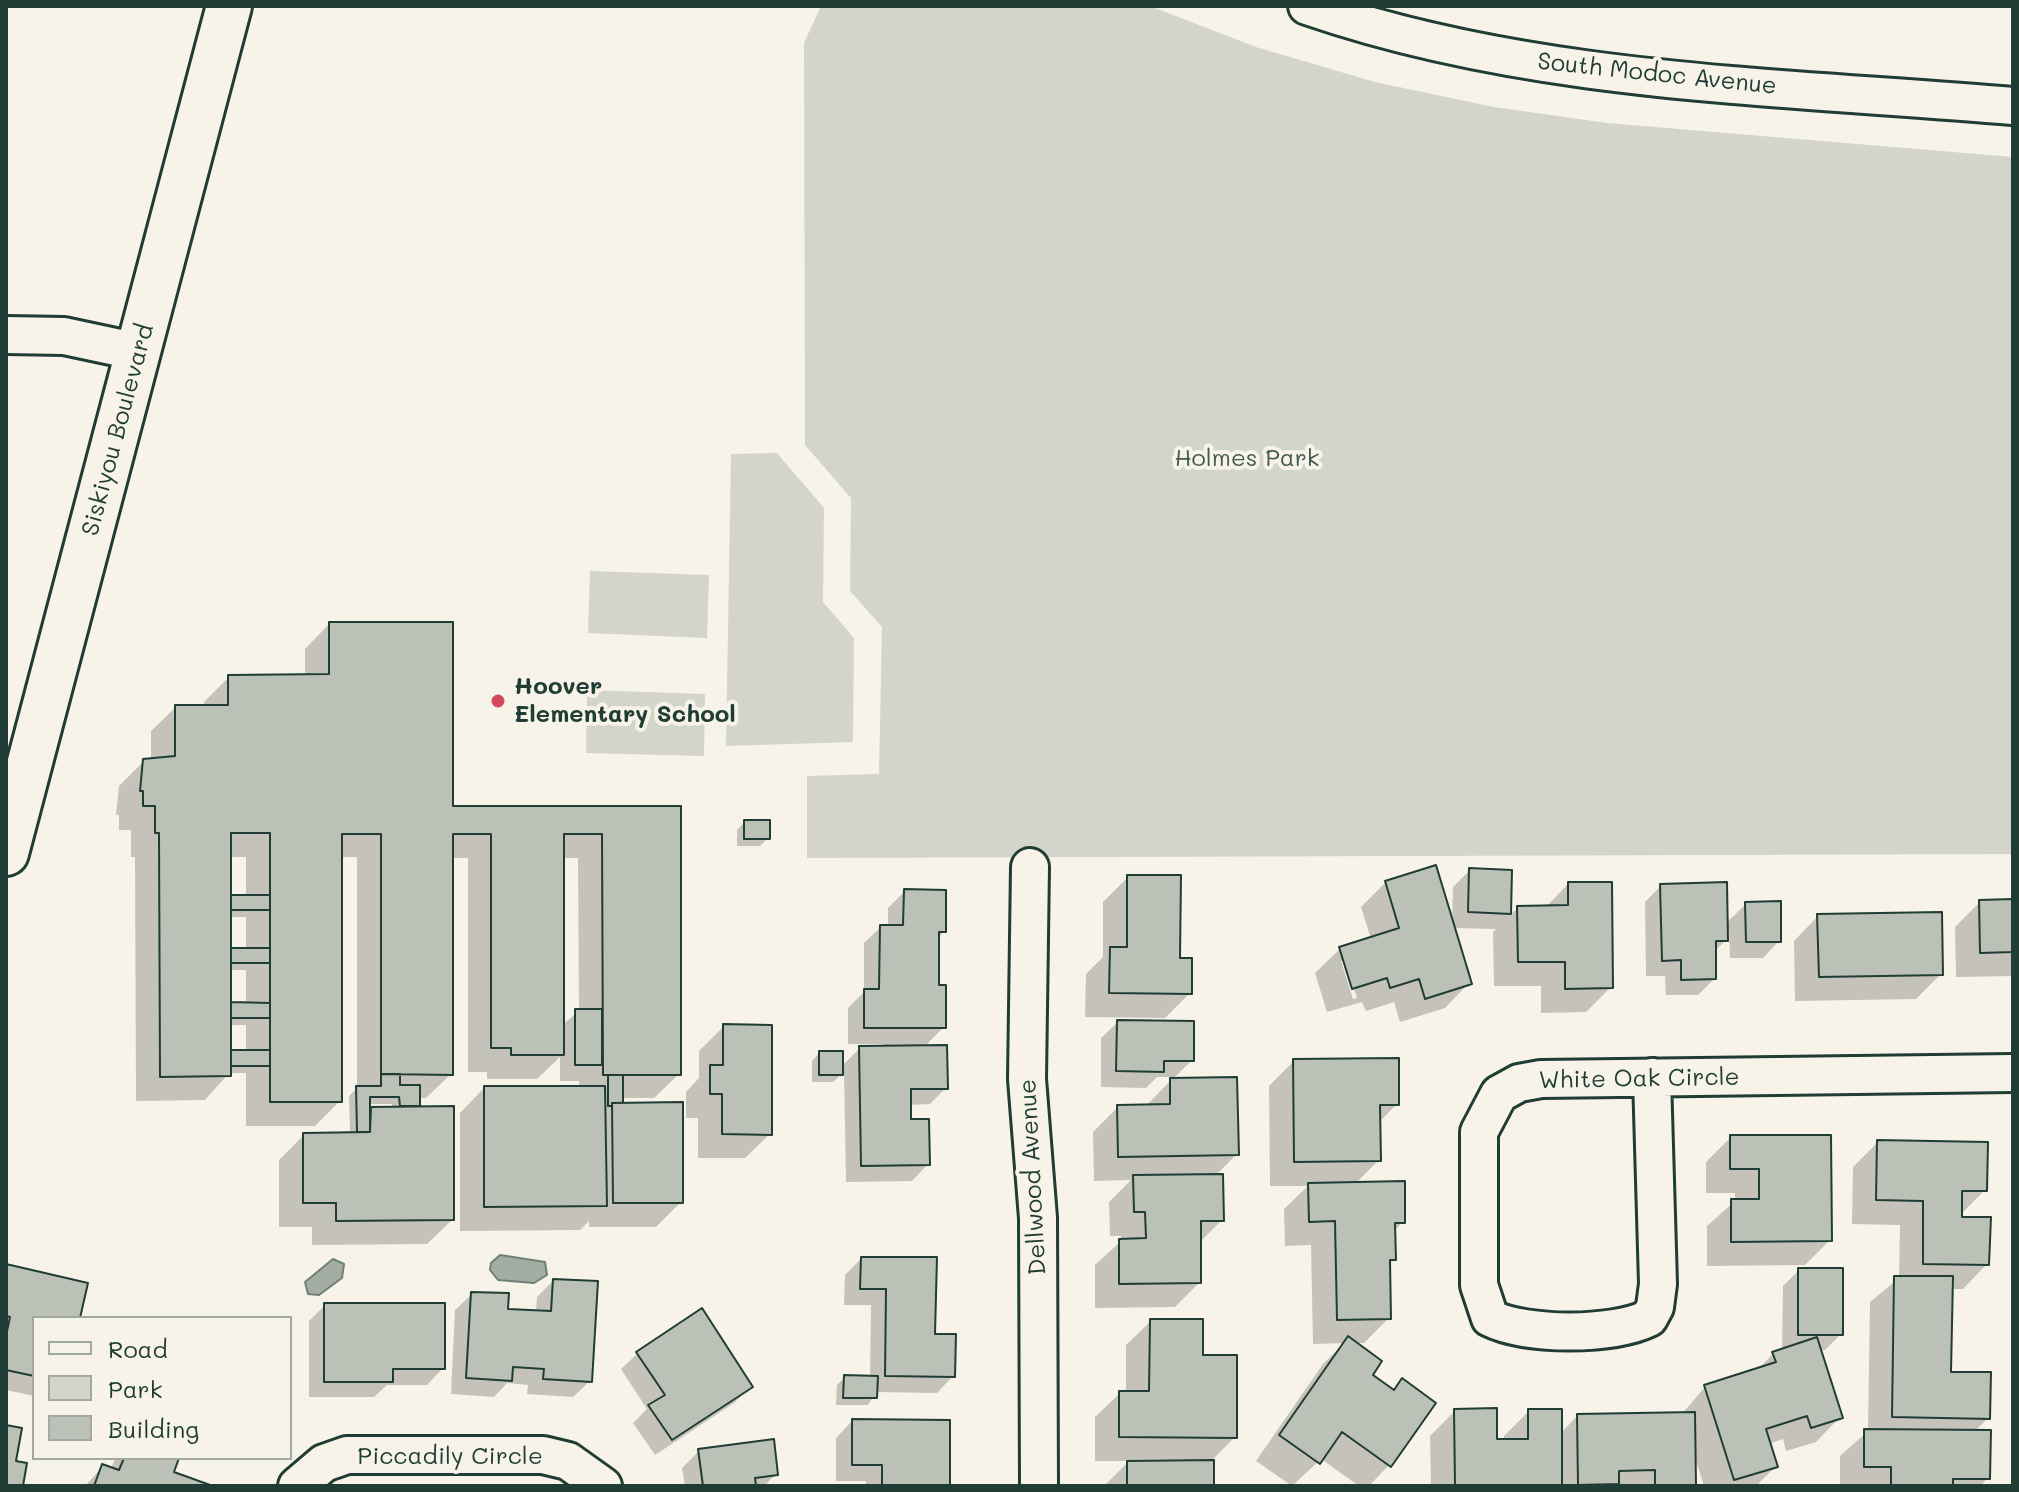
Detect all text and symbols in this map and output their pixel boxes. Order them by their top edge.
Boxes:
street label: South Modoc Avenue [1536,47,1778,101]
street label: Siskiyou Boulevard [76,321,160,539]
park label: Holmes Park [1174,445,1320,473]
place label: Hoover Elementary School [514,673,736,729]
marker: Hoover Elementary School [489,692,507,710]
street label: White Oak Circle [1538,1063,1740,1095]
street label: Dellwood Avenue [1013,1078,1053,1276]
legend [32,1316,292,1460]
text: Road [108,1333,168,1364]
text: Park [108,1373,162,1404]
text: Building [108,1413,199,1444]
street label: Piccadily Circle [357,1443,543,1471]

